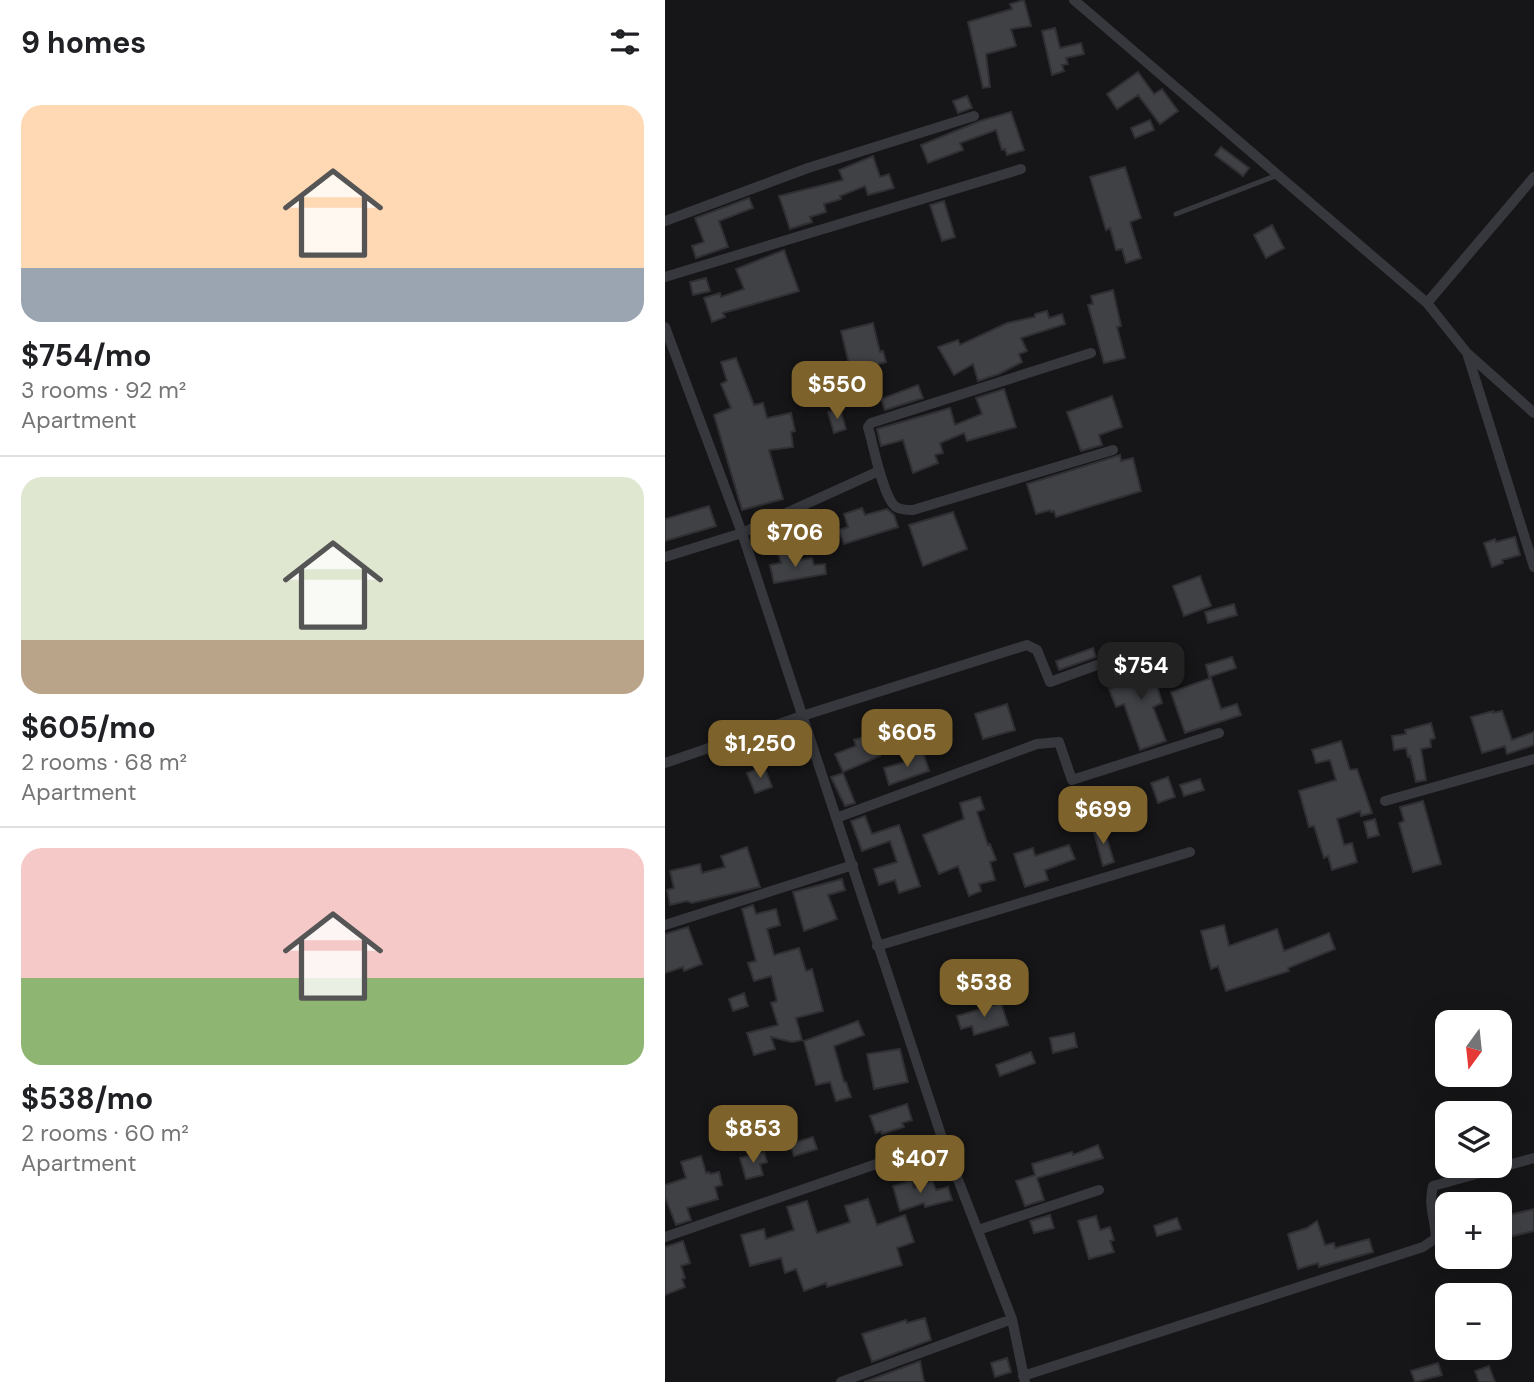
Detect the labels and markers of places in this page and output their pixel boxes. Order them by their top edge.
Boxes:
pin: $550 [796,362,878,421]
pin: $706 [754,510,836,569]
pin: $754 [1100,642,1182,702]
pin: $605 [866,710,948,769]
pin: $1,250 [703,720,817,780]
pin: $699 [1062,786,1144,846]
pin: $538 [943,960,1025,1019]
pin: $853 [712,1106,794,1165]
pin: $407 [879,1136,961,1195]

